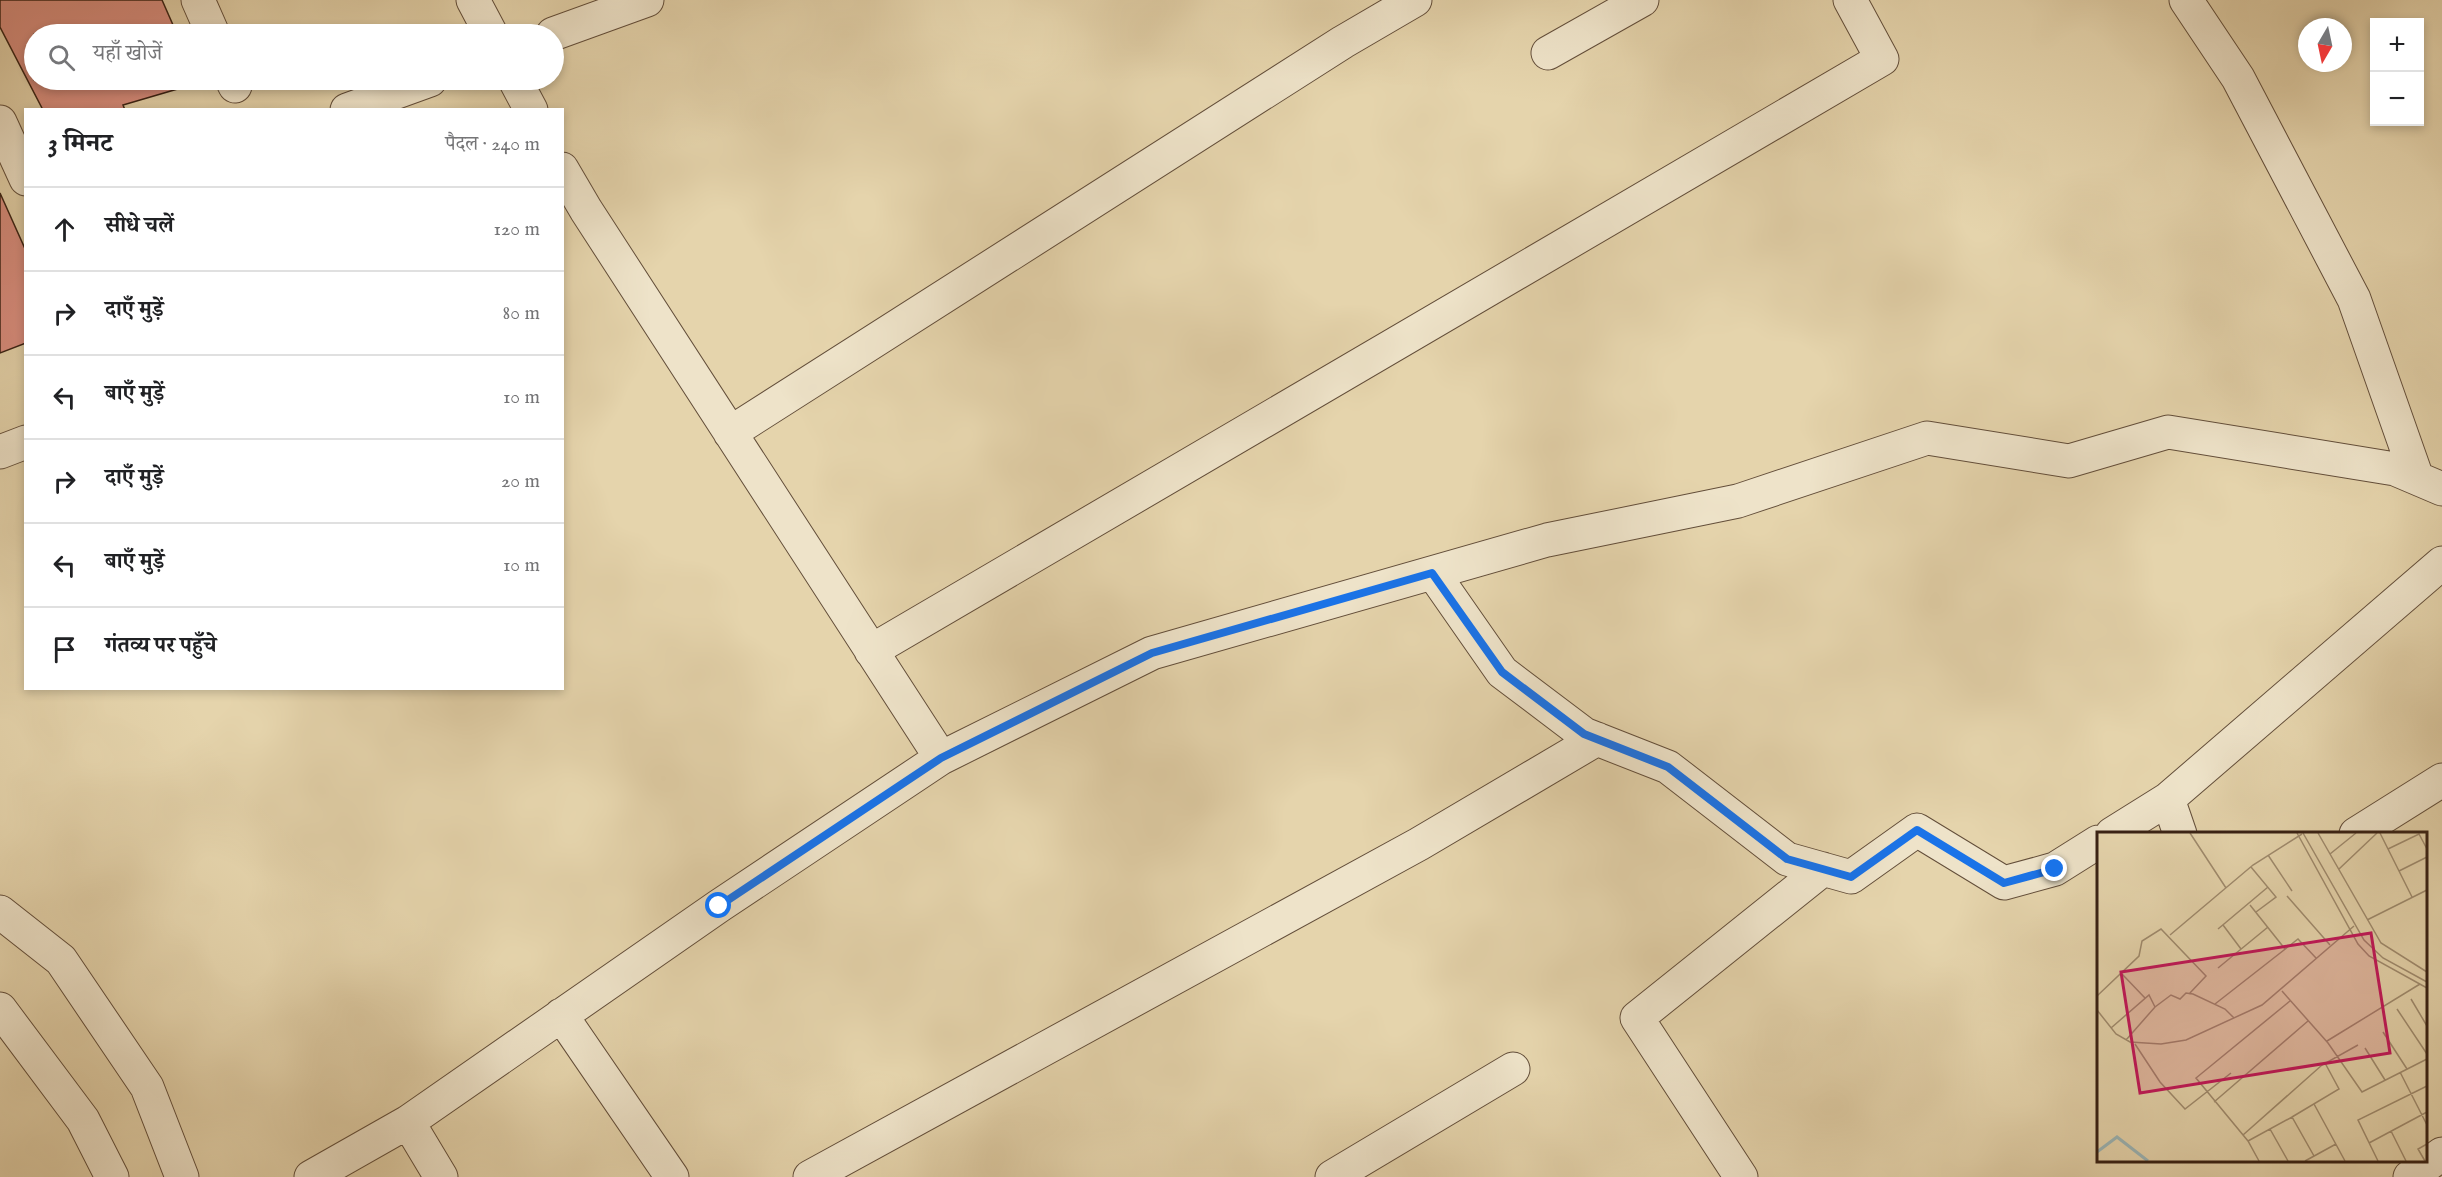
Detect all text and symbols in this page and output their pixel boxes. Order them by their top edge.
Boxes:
north arrow [2298,18,2352,72]
map controls [2370,18,2424,126]
button: + [2370,18,2424,72]
search box [24,24,564,90]
text: यहाँ खोजें [93,40,162,68]
icon: search [45,41,78,74]
button: − [2370,72,2424,126]
text: 3 मिनट [48,127,113,160]
text: पैदल · 240 m [445,132,540,157]
text: सीधे चलें [105,212,174,240]
icon: ahead [48,213,81,246]
text: 120 m [494,217,540,242]
text: दाएँ मुड़ें [105,296,164,324]
icon: right [48,297,81,330]
text: 80 m [503,301,540,326]
text: बाएँ मुड़ें [105,380,164,408]
icon: left [48,381,81,414]
text: 10 m [503,385,540,410]
text: दाएँ मुड़ें [105,464,164,492]
icon: right [48,465,81,498]
text: 20 m [501,469,540,494]
text: बाएँ मुड़ें [105,548,164,576]
icon: left [48,549,81,582]
text: 10 m [503,553,540,578]
text: गंतव्य पर पहुँचे [105,632,216,660]
icon: arrive [48,633,81,666]
inset map [2097,832,2427,1162]
route end [2041,855,2067,881]
route start [705,892,731,918]

